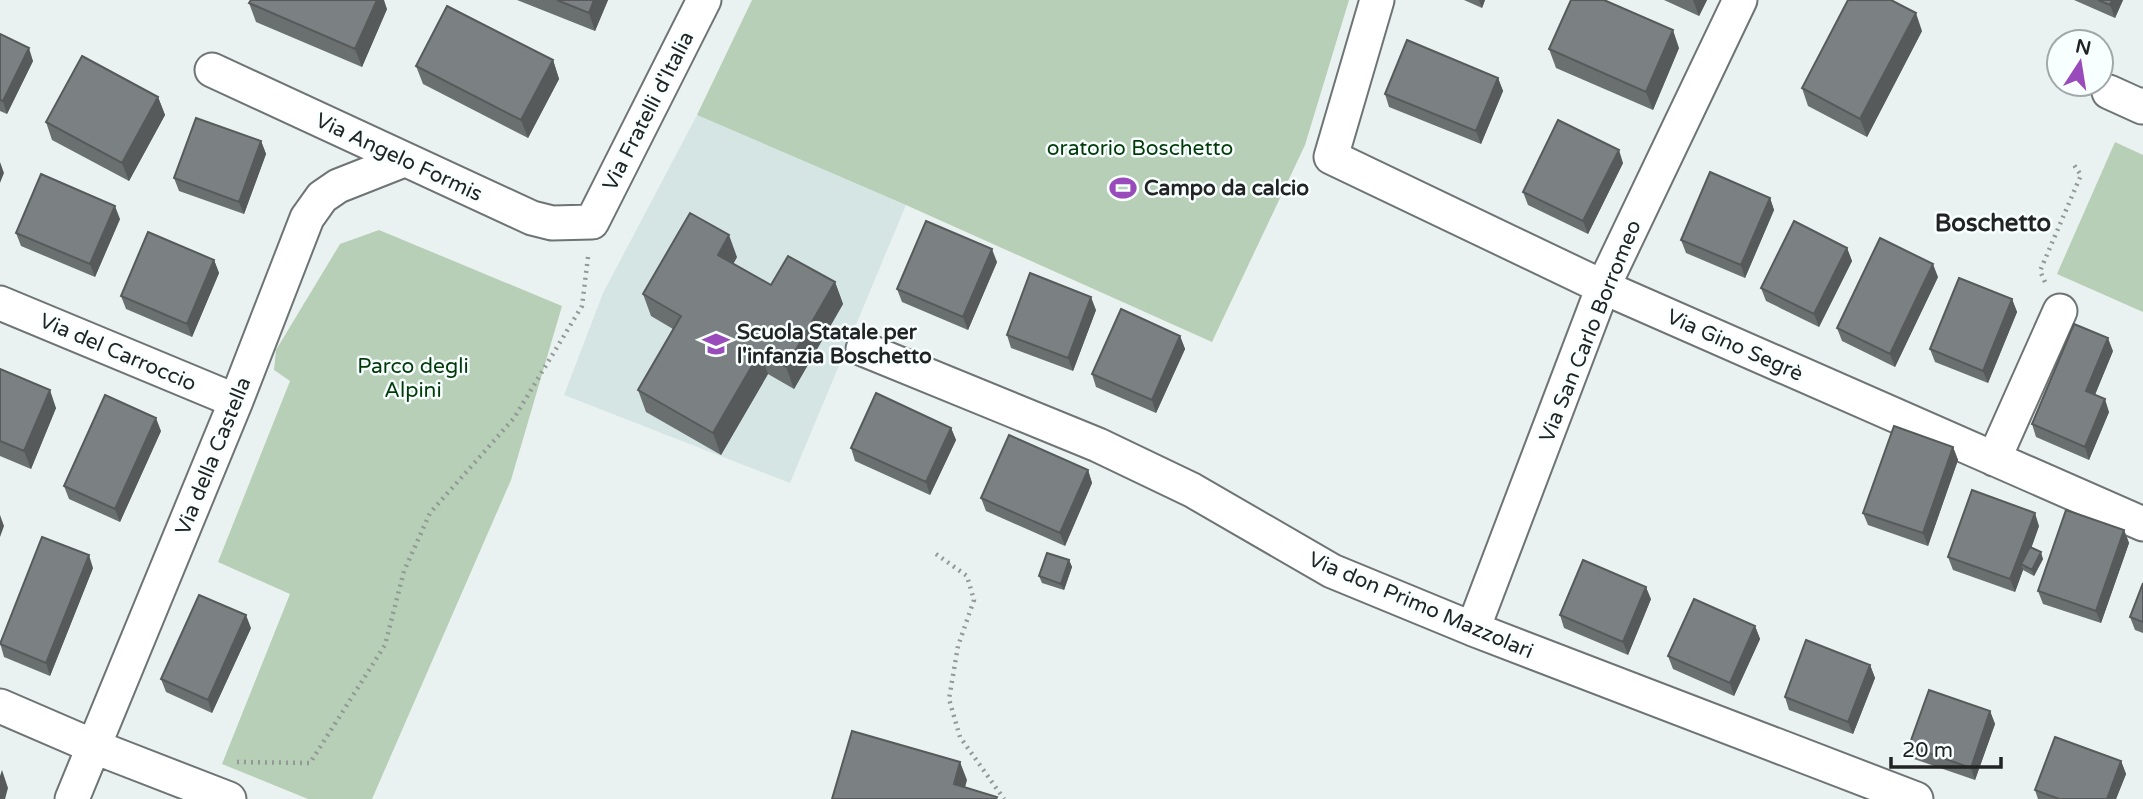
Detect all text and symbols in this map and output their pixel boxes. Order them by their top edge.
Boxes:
street label: Via Fratelli d'Italia [598,27,699,195]
north arrow [2045,28,2115,98]
text: N [2074,35,2093,60]
street label: Via Angelo Formis [311,108,486,207]
park label: oratorio Boschetto [1047,136,1233,161]
sports icon: Campo da calcio [1108,173,1138,203]
place label: Campo da calcio [1144,176,1309,201]
district label: Boschetto [1935,209,2051,238]
street label: Via San Carlo Borromeo [1534,216,1647,446]
street label: Via Gino Segrè [1663,304,1807,387]
street label: Via del Carroccio [36,308,200,397]
place label: Scuola Statale per l'infanzia Boschetto [737,320,932,369]
school or university icon: Scuola Statale per l'infanzia Boschetto [701,329,731,359]
park label: Parco degli Alpini [357,354,469,403]
street label: Via della Castella [170,374,257,539]
street label: Via don Primo Mazzolari [1305,547,1537,664]
scale bar [1891,726,2001,770]
text: 20 m [1902,738,1953,763]

